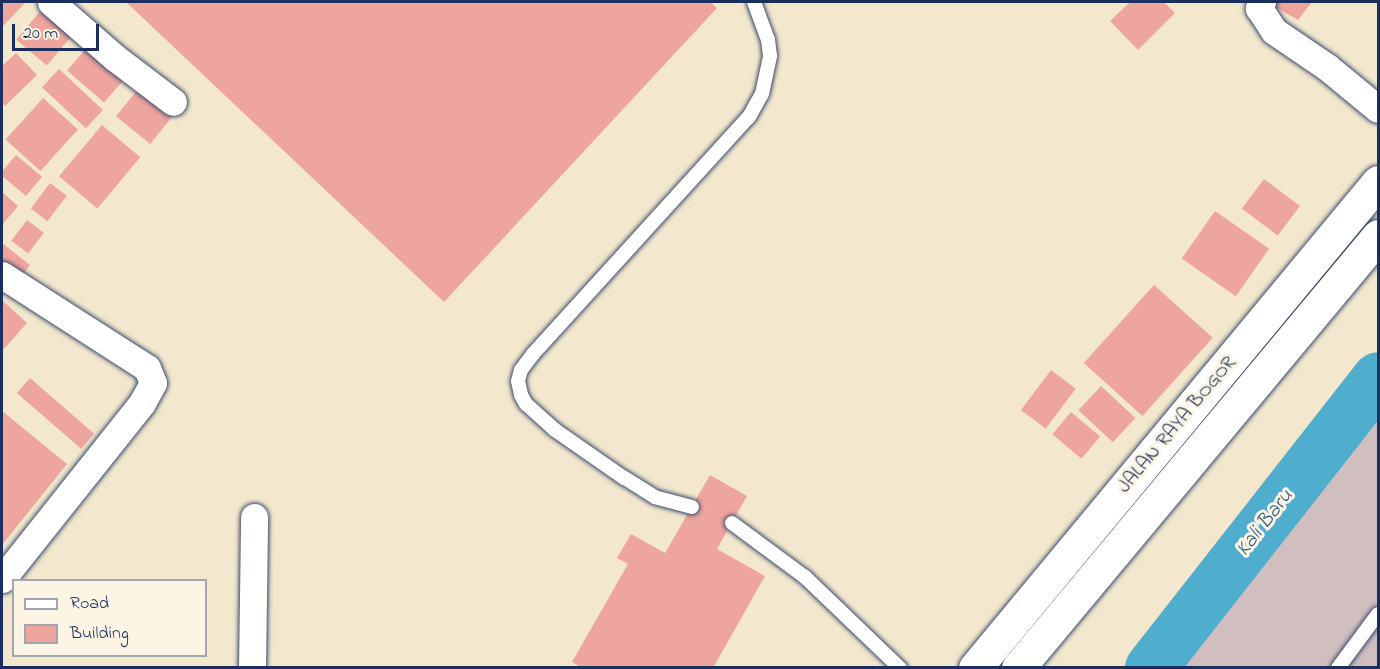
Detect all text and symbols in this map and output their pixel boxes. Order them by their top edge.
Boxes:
scale bar [15,12,102,50]
text: 20 m [23,21,58,47]
street label: JALAN RAYA BOGOR [1113,352,1241,498]
water label: Kali Baru [1231,485,1299,561]
legend [12,579,207,657]
text: Road [70,591,109,617]
text: Building [70,621,129,647]

